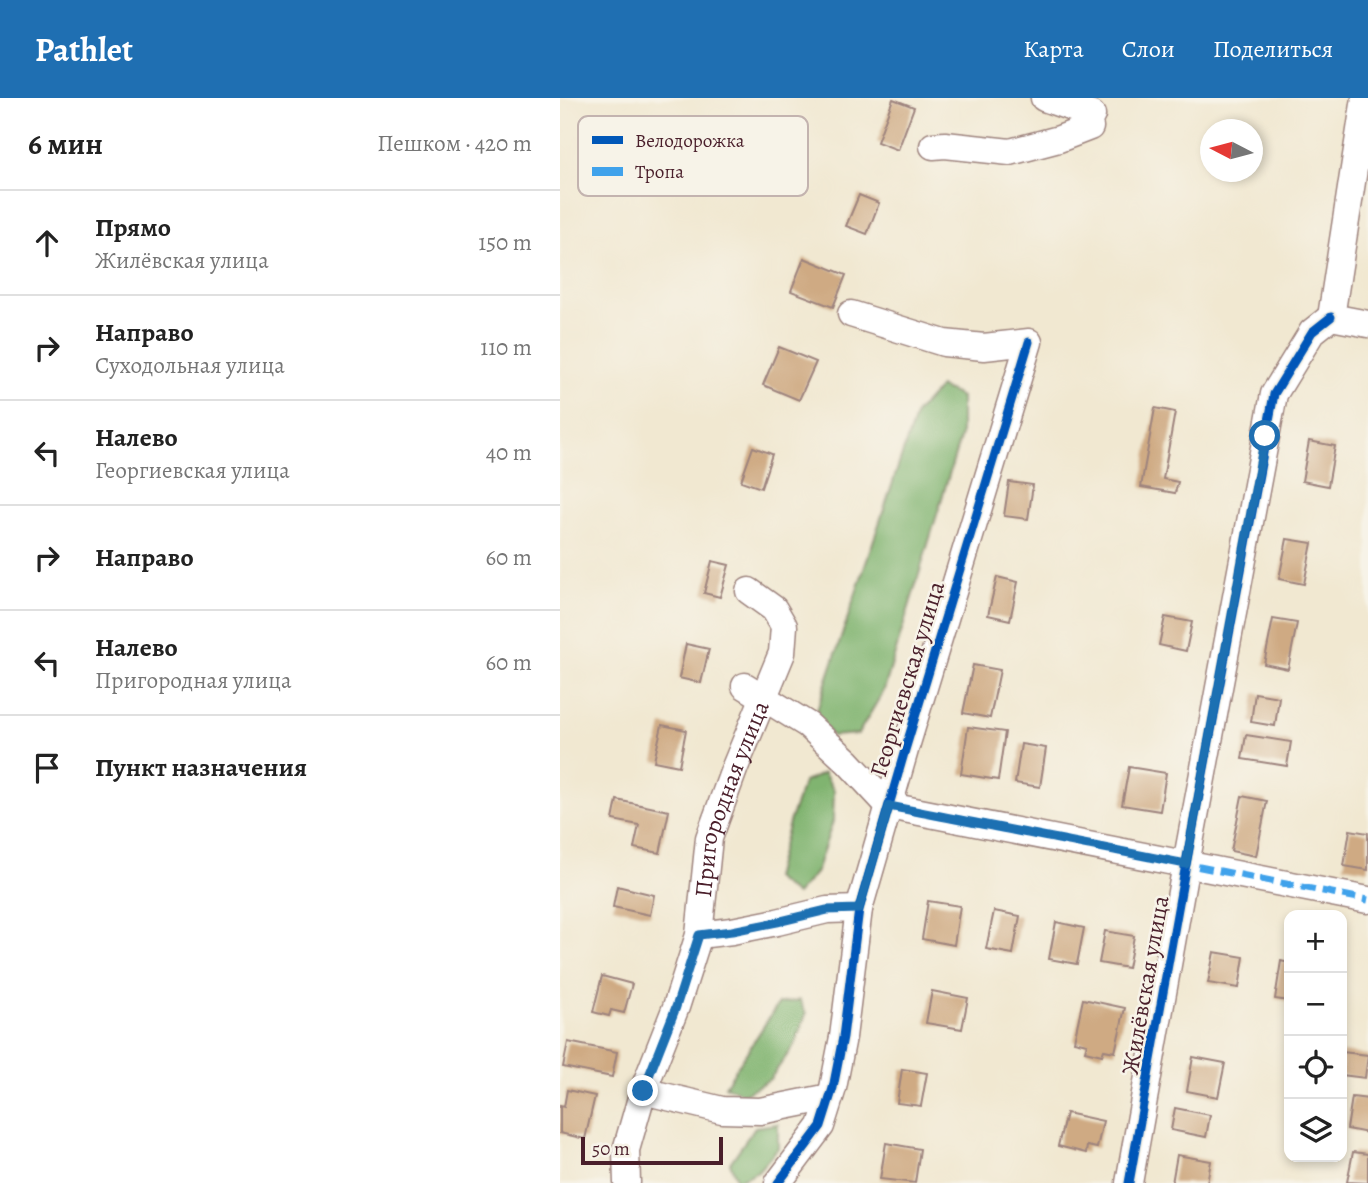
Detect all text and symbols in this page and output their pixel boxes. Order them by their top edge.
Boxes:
text: Pathlet [35,27,133,72]
text: Карта [1023,33,1084,65]
text: Слои [1122,33,1175,65]
text: Поделиться [1213,33,1333,65]
legend [578,116,808,196]
north arrow [1200,119,1263,182]
text: 6 мин [28,124,103,164]
text: Пешком · 420 m [377,128,532,159]
text: Велодорожка [635,128,745,154]
text: Тропа [635,159,684,185]
text: Прямо [95,210,171,245]
icon: ahead [28,224,66,262]
text: 150 m [478,227,532,258]
text: Жилёвская улица [95,245,269,276]
text: Направо [95,315,194,350]
icon: right [28,329,66,367]
text: 110 m [480,332,532,363]
text: Суходольная улица [95,350,285,381]
text: Налево [95,420,178,455]
route start [1249,420,1280,451]
icon: left [28,434,66,472]
text: 40 m [486,437,532,468]
text: Георгиевская улица [95,455,290,486]
icon: right [28,539,66,577]
text: Направо [95,540,194,575]
text: 60 m [485,542,532,573]
street label: Георгиевская улица [862,577,952,781]
text: Налево [95,630,178,665]
icon: left [28,644,66,682]
text: 60 m [485,647,532,678]
text: Пригородная улица [95,665,292,696]
street label: Пригородная улица [687,696,777,899]
icon: arrive [28,749,66,787]
text: Пункт назначения [95,750,307,785]
street label: Жилёвская улица [1114,893,1176,1077]
map controls [1284,910,1347,1162]
button: + [1284,910,1347,973]
button: − [1284,973,1347,1036]
button: locate [1284,1036,1347,1099]
route end [627,1075,658,1106]
button: layers [1284,1099,1347,1162]
scale bar [581,1134,723,1166]
text: 50 m [592,1136,630,1162]

